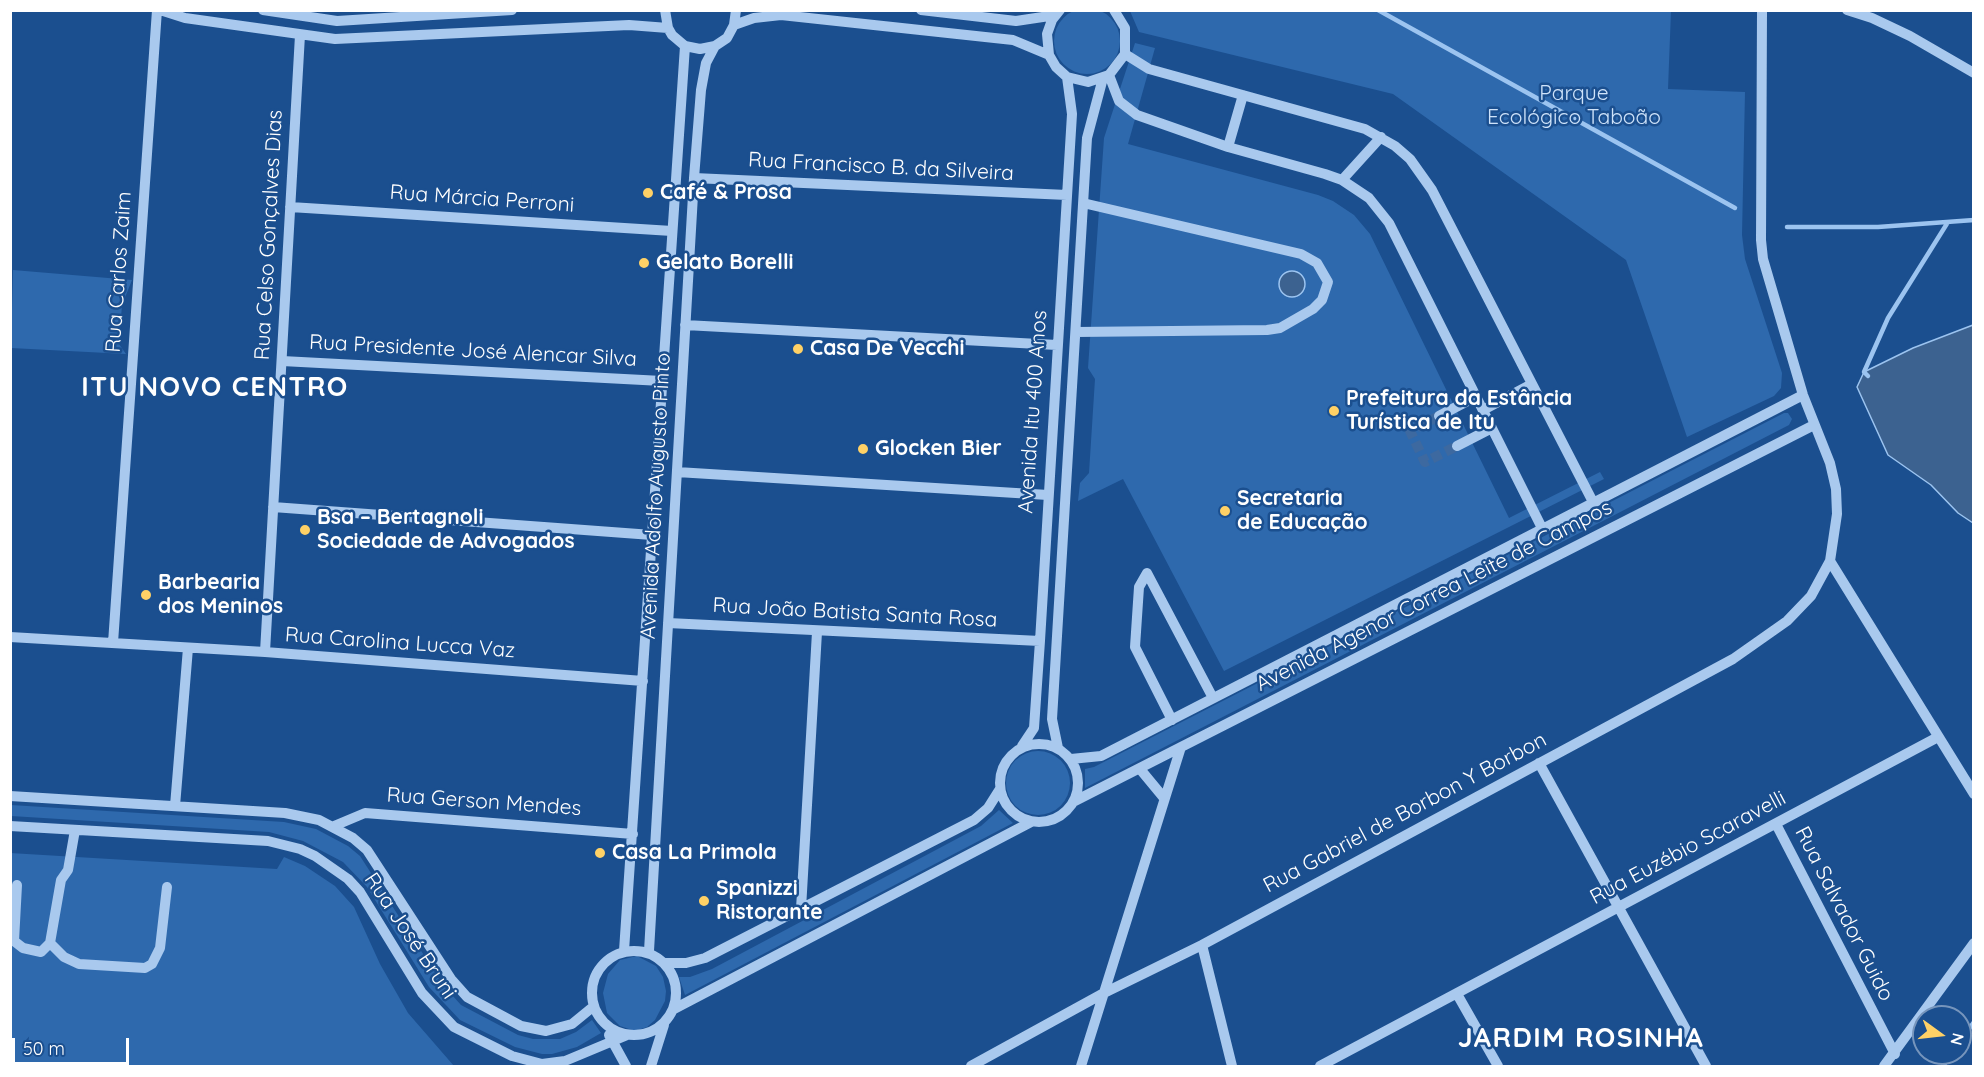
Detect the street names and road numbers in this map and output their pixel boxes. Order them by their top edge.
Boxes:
street label: Rua Celso Gonçalves Dias [250,109,288,361]
street label: Rua Francisco B. da Silveira [747,147,1015,187]
street label: Rua Márcia Perroni [389,180,575,218]
street label: Rua Carlos Zaim [101,191,137,353]
street label: Avenida Itu 400 Anos [1013,309,1053,515]
street label: Rua Presidente José Alencar Silva [309,330,637,372]
street label: Avenida Adolfo Augusto Pinto [636,352,676,640]
street label: Avenida Agenor Correa Leite de Campos [1252,495,1616,697]
street label: Rua João Batista Santa Rosa [712,593,998,633]
street label: Rua Carolina Lucca Vaz [284,622,516,664]
street label: Rua Gabriel de Borbon Y Borbon [1259,727,1551,899]
street label: Rua Gerson Mendes [386,783,582,821]
street label: Rua Euzébio Scaravelli [1586,786,1790,910]
street label: Rua Salvador Guido [1789,822,1899,1006]
street label: Rua José Bruni [359,868,461,1004]

